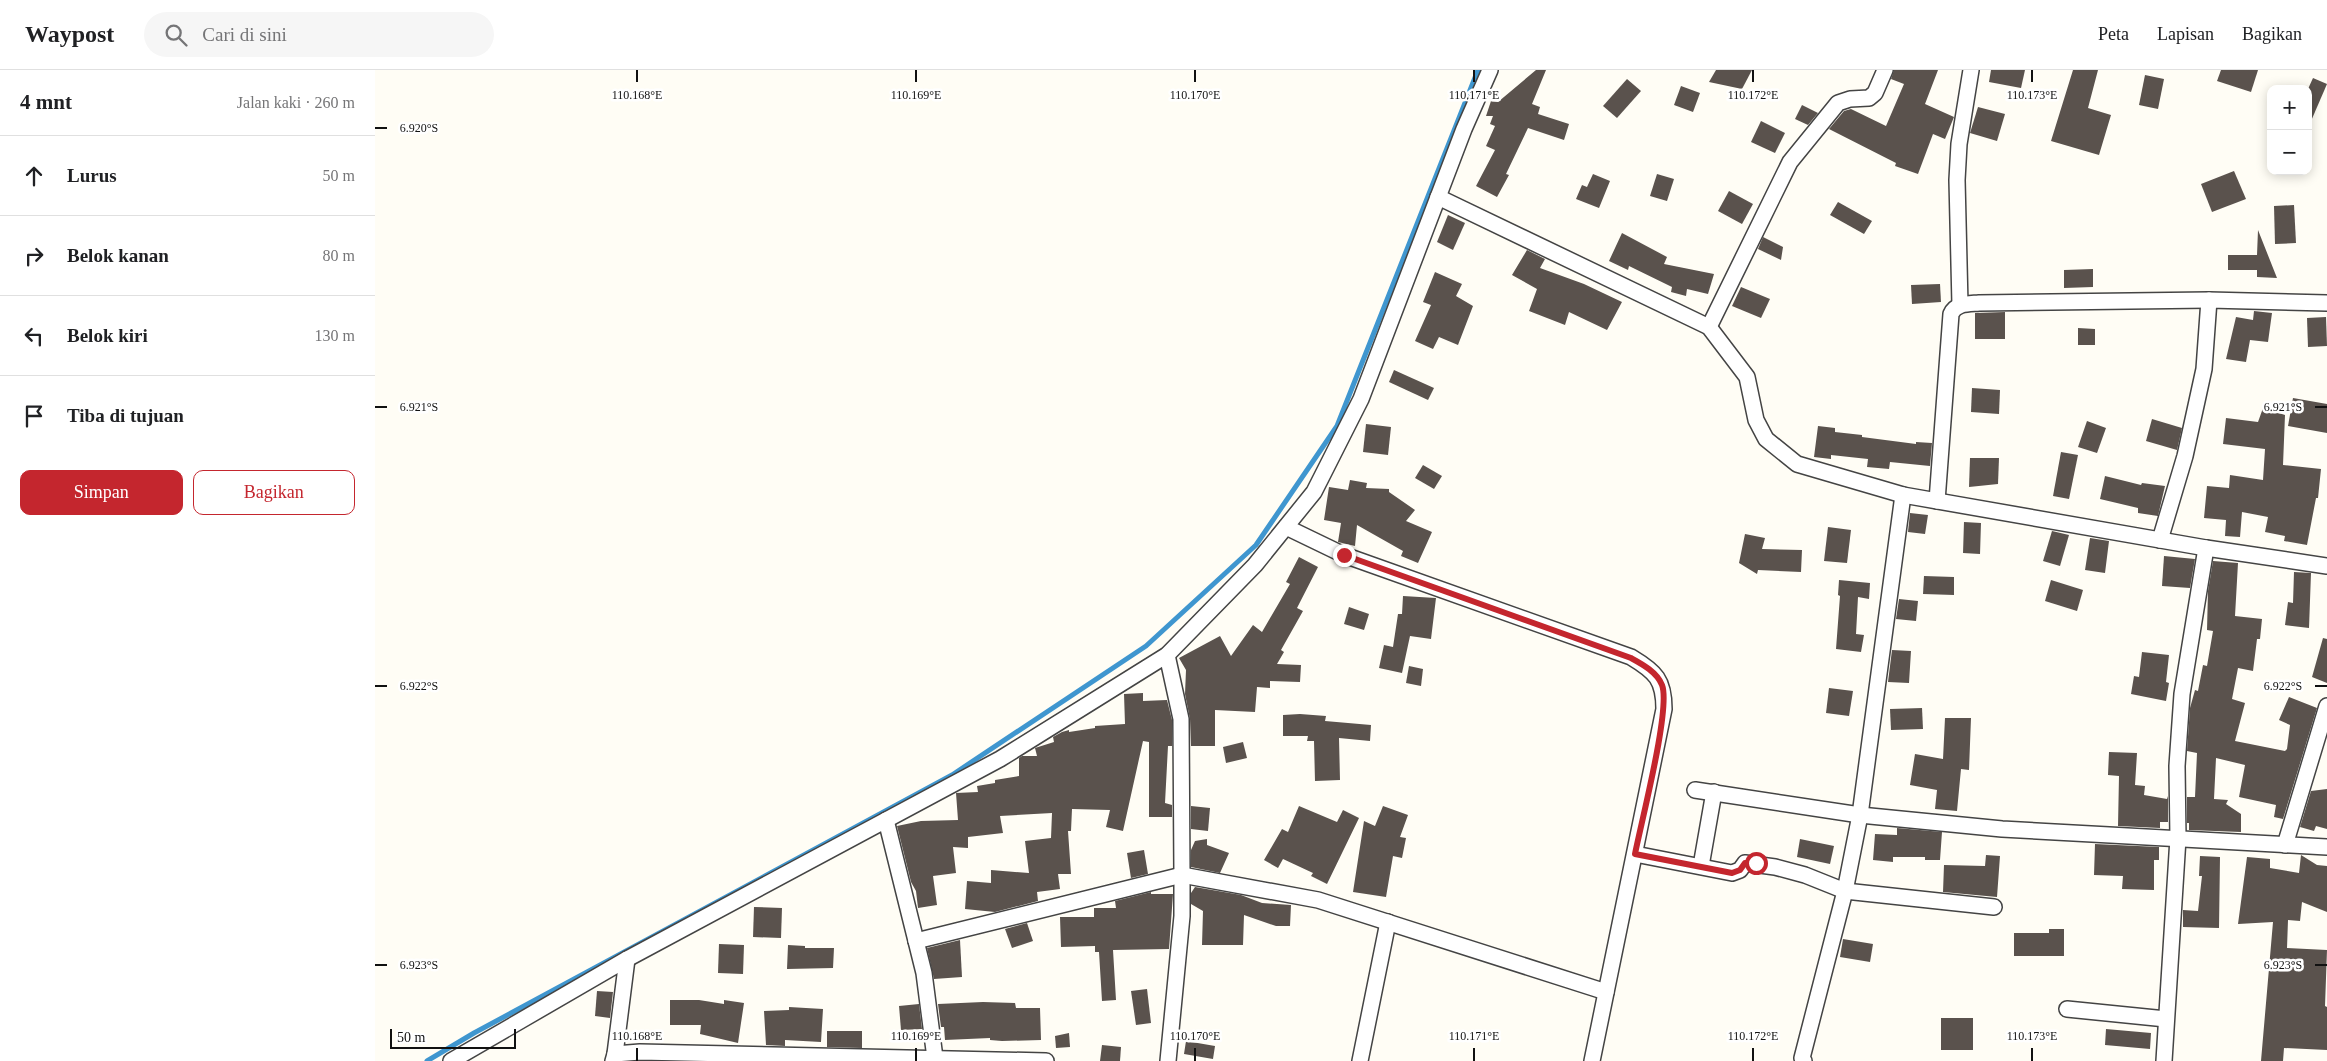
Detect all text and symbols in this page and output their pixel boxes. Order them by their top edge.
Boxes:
search box [144,12,494,57]
text: Waypost [25,21,114,47]
icon: search [162,21,190,49]
text: Cari di sini [202,24,287,45]
text: Peta [2098,24,2129,44]
text: Lapisan [2157,24,2214,44]
text: Bagikan [2242,24,2302,44]
map controls [2267,85,2312,175]
button: + [2267,85,2312,130]
text: 110.168°E [612,88,662,102]
text: 110.169°E [891,88,941,102]
text: 110.170°E [1170,88,1220,102]
text: 110.171°E [1449,88,1499,102]
text: 110.172°E [1728,88,1778,102]
text: 110.173°E [2007,88,2057,102]
text: 4 mnt [20,90,72,114]
text: Jalan kaki · 260 m [237,94,355,111]
text: 6.920°S [400,121,438,135]
button: − [2267,130,2312,175]
icon: ahead [20,162,48,190]
text: Lurus [67,165,117,186]
text: 50 m [323,167,355,184]
icon: right [20,242,48,270]
text: Belok kanan [67,245,169,266]
text: 80 m [323,247,355,264]
icon: left [20,322,48,350]
text: Belok kiri [67,325,148,346]
text: 130 m [315,327,355,344]
text: 6.921°S [400,400,438,414]
text: 6.921°S [2264,400,2302,414]
icon: arrive [20,402,48,430]
text: Tiba di tujuan [67,405,184,426]
button: Simpan [20,470,183,515]
button: Bagikan [193,470,355,515]
route end [1333,544,1356,567]
text: 6.922°S [400,679,438,693]
text: 6.922°S [2264,679,2302,693]
route start [1745,852,1768,875]
text: 6.923°S [400,958,438,972]
text: 6.923°S [2264,958,2302,972]
scale bar [390,1026,516,1049]
text: 110.168°E [612,1029,662,1043]
text: 110.169°E [891,1029,941,1043]
text: 110.170°E [1170,1029,1220,1043]
text: 110.171°E [1449,1029,1499,1043]
text: 110.172°E [1728,1029,1778,1043]
text: 110.173°E [2007,1029,2057,1043]
text: 50 m [397,1030,425,1045]

